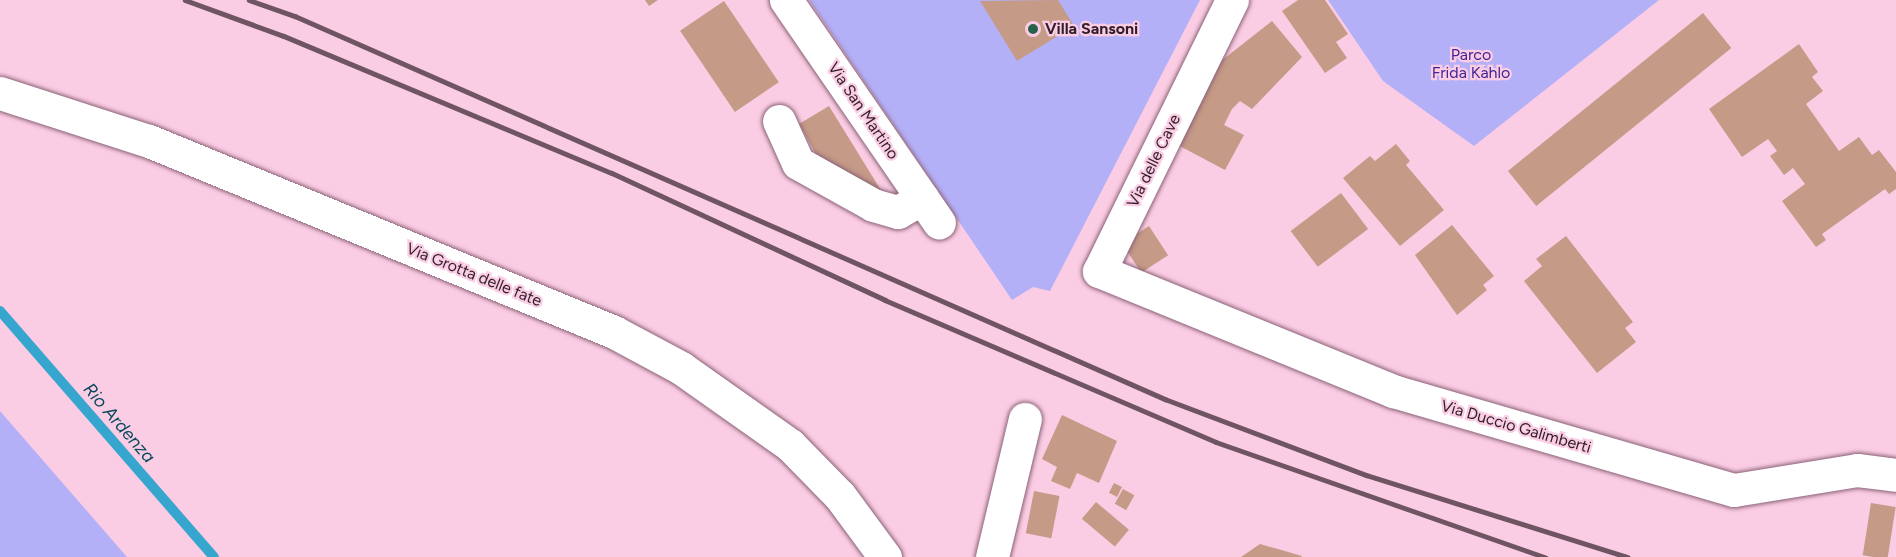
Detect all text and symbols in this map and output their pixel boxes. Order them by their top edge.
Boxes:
place label: Villa Sansoni [1045,19,1138,39]
marker: Villa Sansoni [1026,22,1040,36]
park label: Parco Frida Kahlo [1432,45,1510,83]
street label: Via San Martino [823,59,903,163]
street label: Via delle Cave [1123,111,1185,211]
street label: Via Grotta delle fate [403,239,545,311]
water label: Rio Ardenza [78,379,160,467]
street label: Via Duccio Galimberti [1439,396,1593,458]

